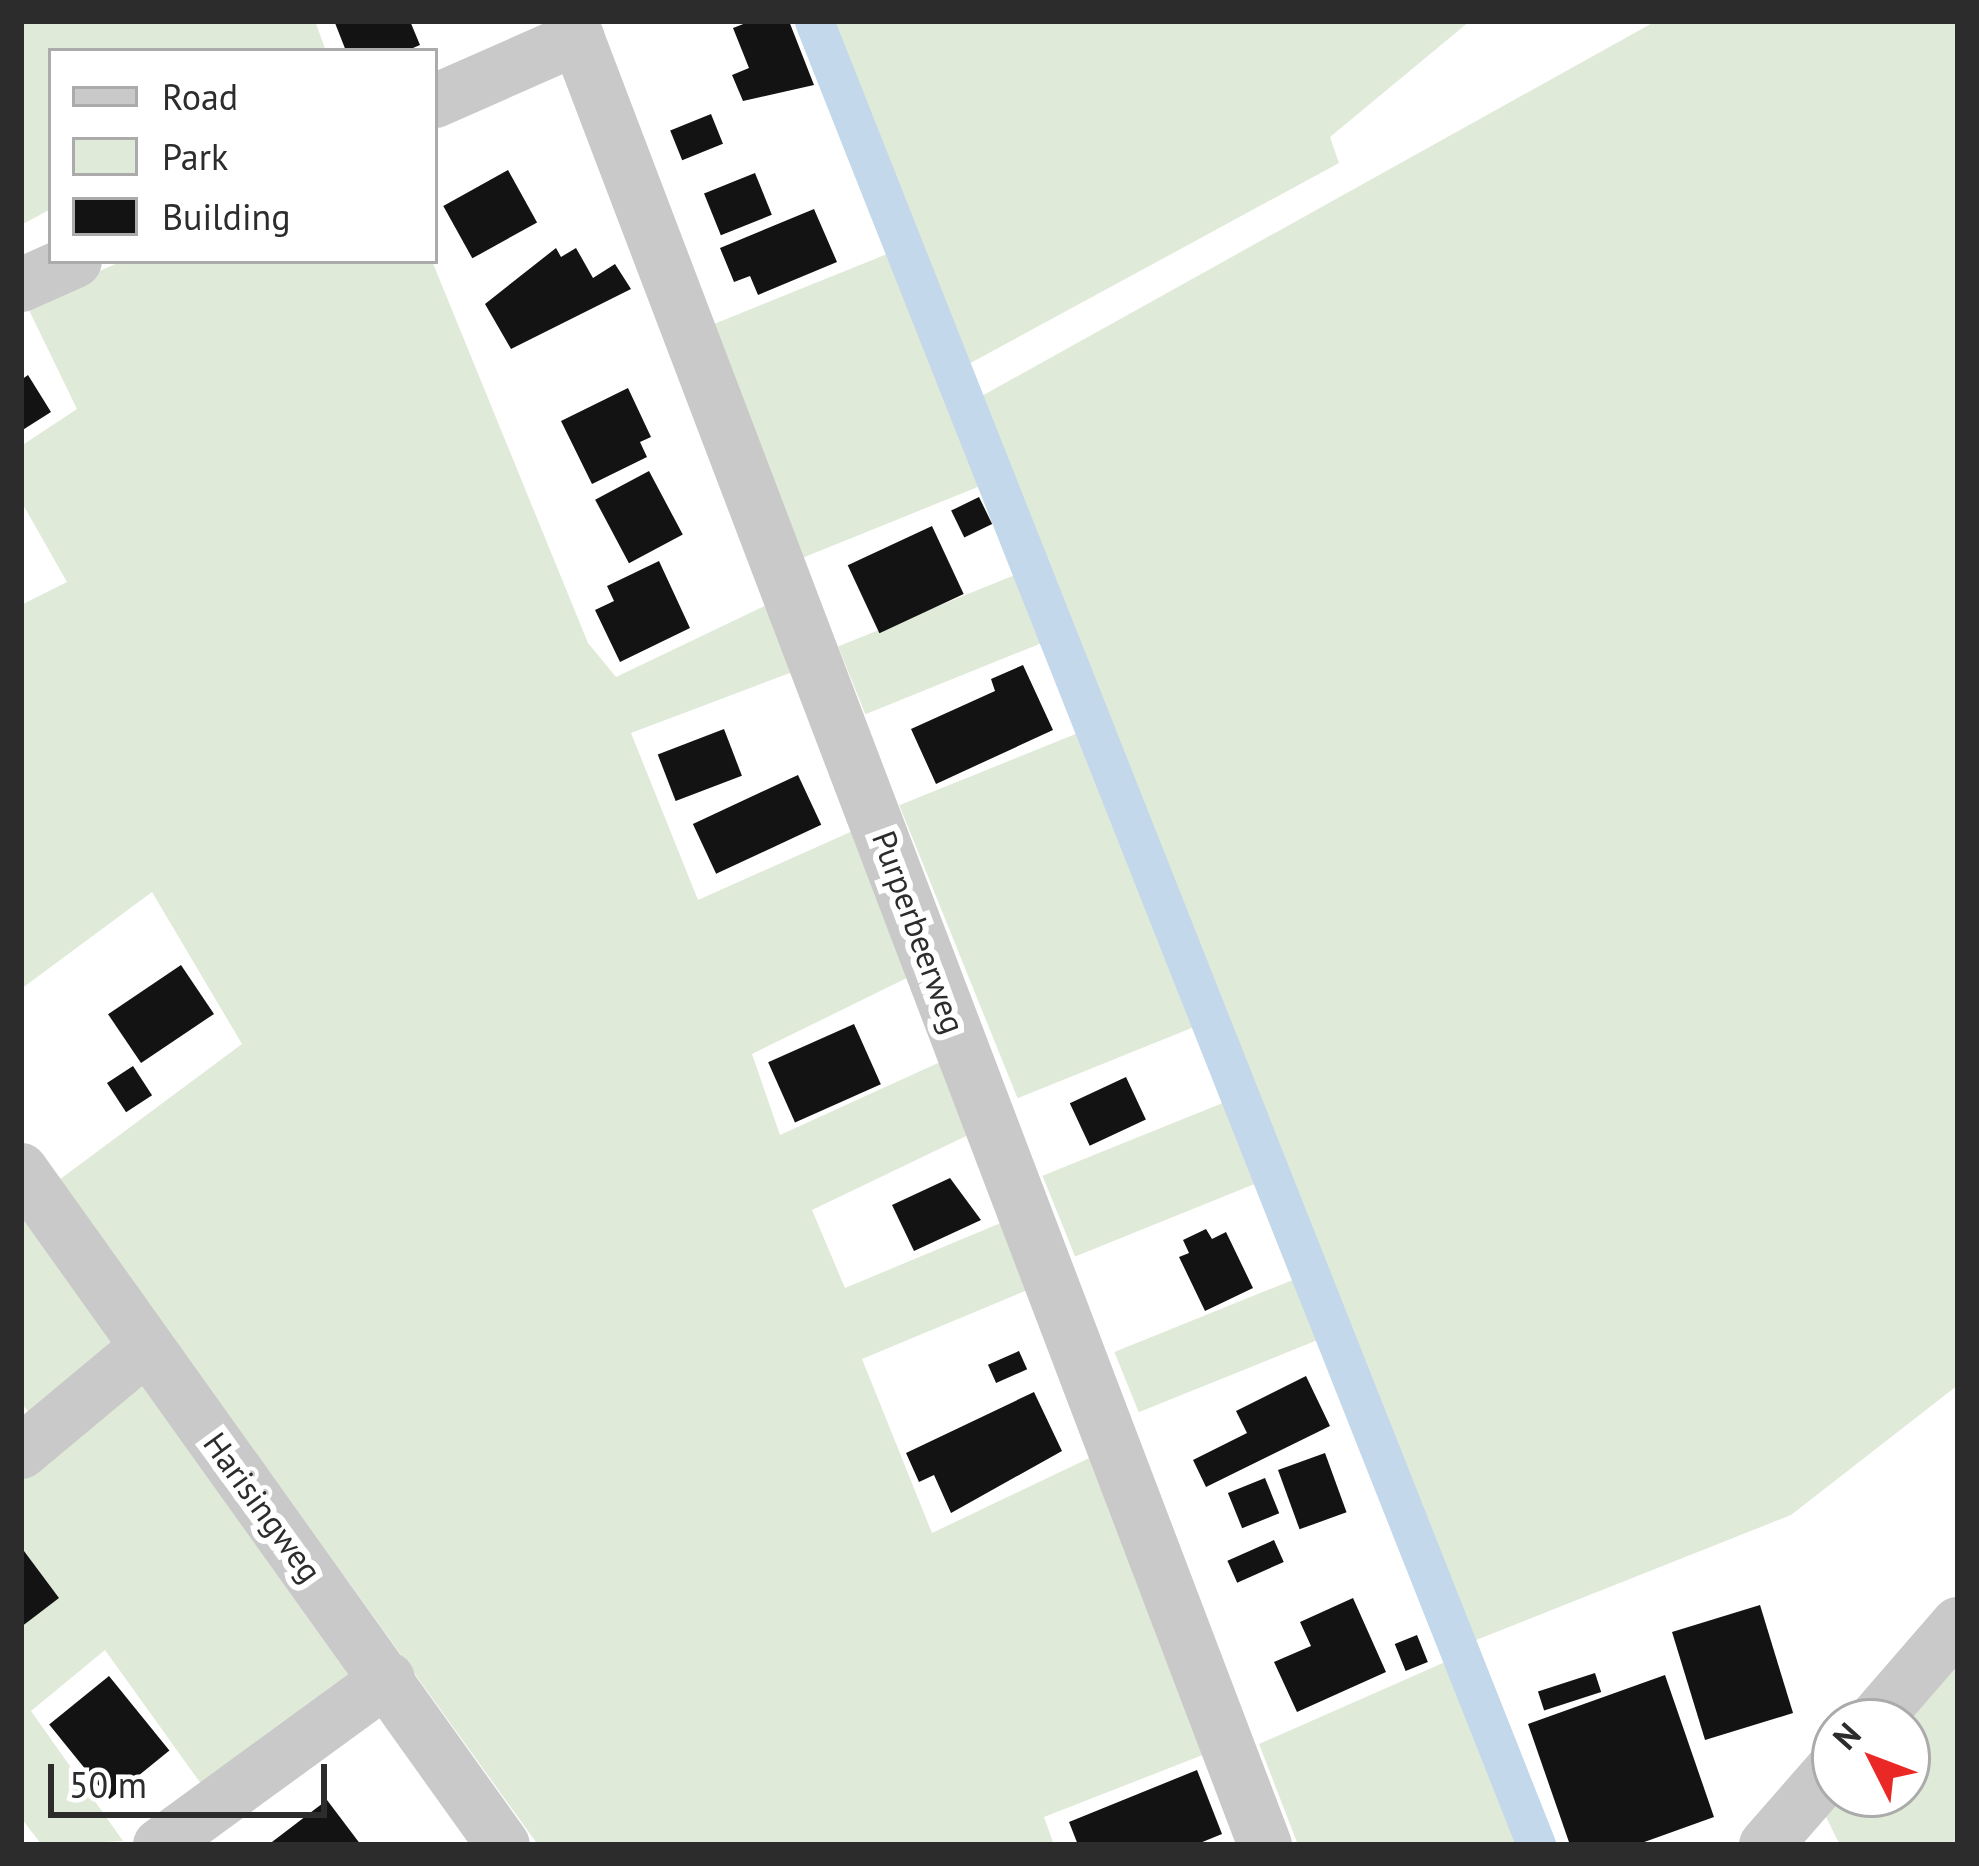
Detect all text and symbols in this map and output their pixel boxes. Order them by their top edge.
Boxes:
legend [48,48,438,264]
text: Road [162,73,238,120]
text: Park [162,133,228,180]
text: Building [162,193,291,240]
street label: Purperbeerweg [864,825,974,1039]
street label: Harisingweg [196,1425,330,1589]
north arrow [1811,1698,1931,1818]
text: N [1823,1713,1869,1758]
scale bar [54,1740,333,1814]
text: 50 m [69,1761,147,1808]

